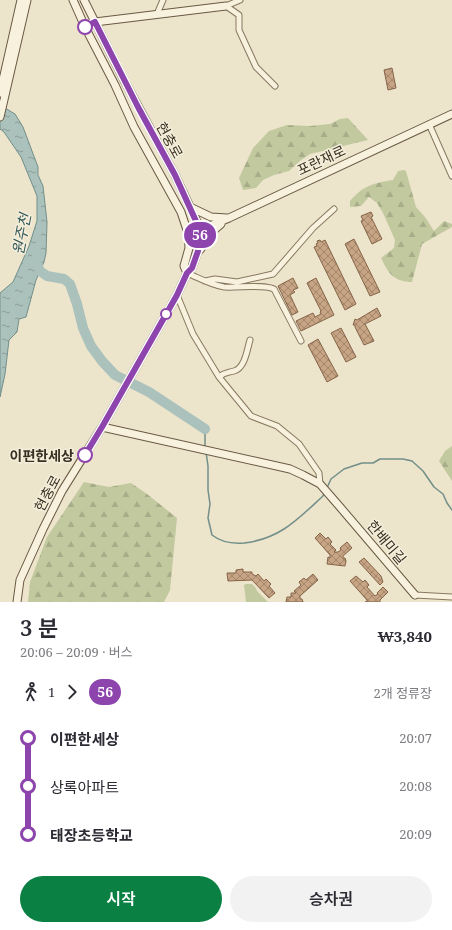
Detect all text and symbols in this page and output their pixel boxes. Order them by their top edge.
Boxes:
unlabelled marker [77,19,93,35]
street label: 현충로 [152,118,188,162]
street label: 포란재로 [294,140,348,179]
water label: 원주천 [7,210,35,256]
line badge: 56 [182,222,218,248]
text: 56 [192,225,208,244]
unlabelled marker [160,308,172,320]
place label: 이편한세상 [10,446,74,465]
marker: 이편한세상 [77,447,93,463]
street label: 현충로 [30,471,65,515]
street label: 한배미길 [363,516,411,568]
text: 3 분 [20,612,58,642]
text: ₩3,840 [378,626,432,646]
text: 20:06 – 20:09 · 버스 [20,643,133,661]
icon: walk [20,681,42,703]
icon: forward [61,681,83,703]
text: 56 [97,682,113,701]
text: 1 [48,683,55,701]
text: 2개 정류장 [374,684,432,702]
text: 이편한세상 [50,729,119,749]
text: 20:07 [399,729,432,747]
text: 상록아파트 [50,777,119,797]
text: 20:08 [399,777,432,795]
text: 태장초등학교 [50,825,133,845]
text: 20:09 [399,825,432,843]
button: 시작 [20,876,222,922]
button: 승차권 [230,876,432,922]

